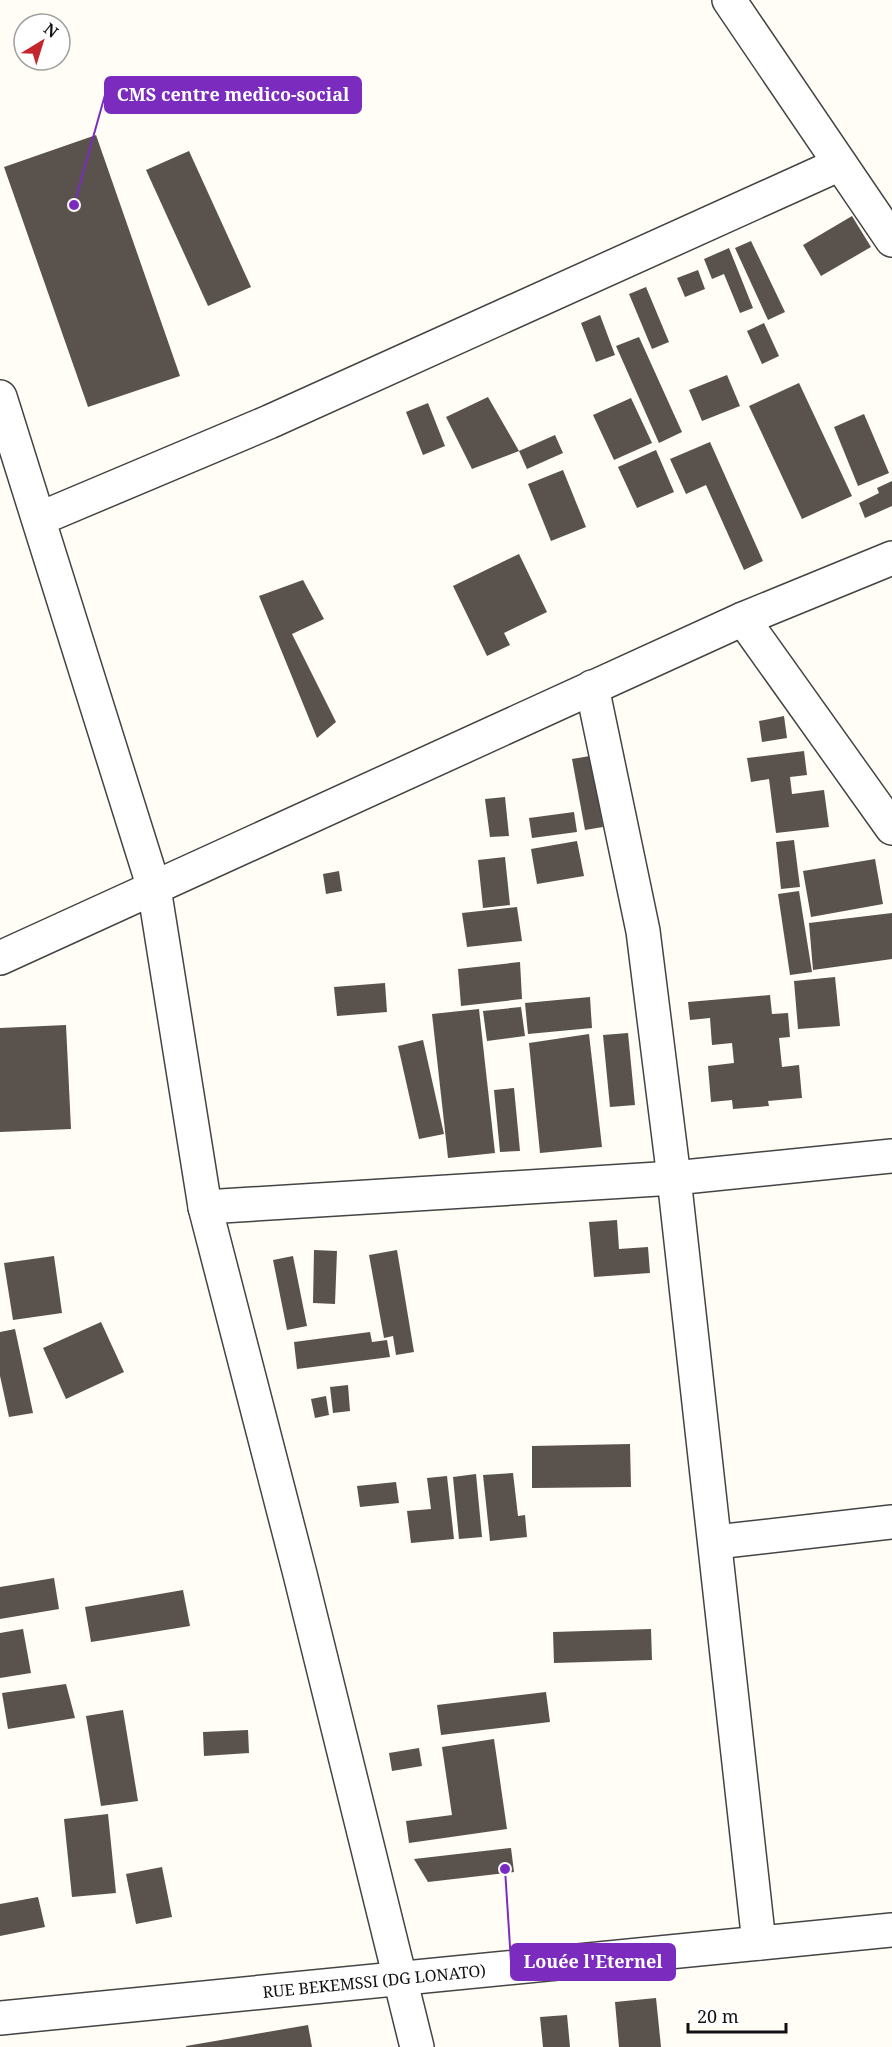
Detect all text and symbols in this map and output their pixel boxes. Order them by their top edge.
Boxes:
north arrow [12,12,72,72]
text: N [39,18,63,43]
callout: CMS centre medico-social [105,77,361,113]
text: CMS centre medico-social [117,82,350,106]
callout: Louée l'Eternel [511,1944,675,1980]
text: Louée l'Eternel [523,1949,663,1973]
street label: RUE BEKEMSSI (DG LONATO) [262,1959,487,2003]
scale bar [688,1996,786,2034]
text: 20 m [697,2004,739,2028]

